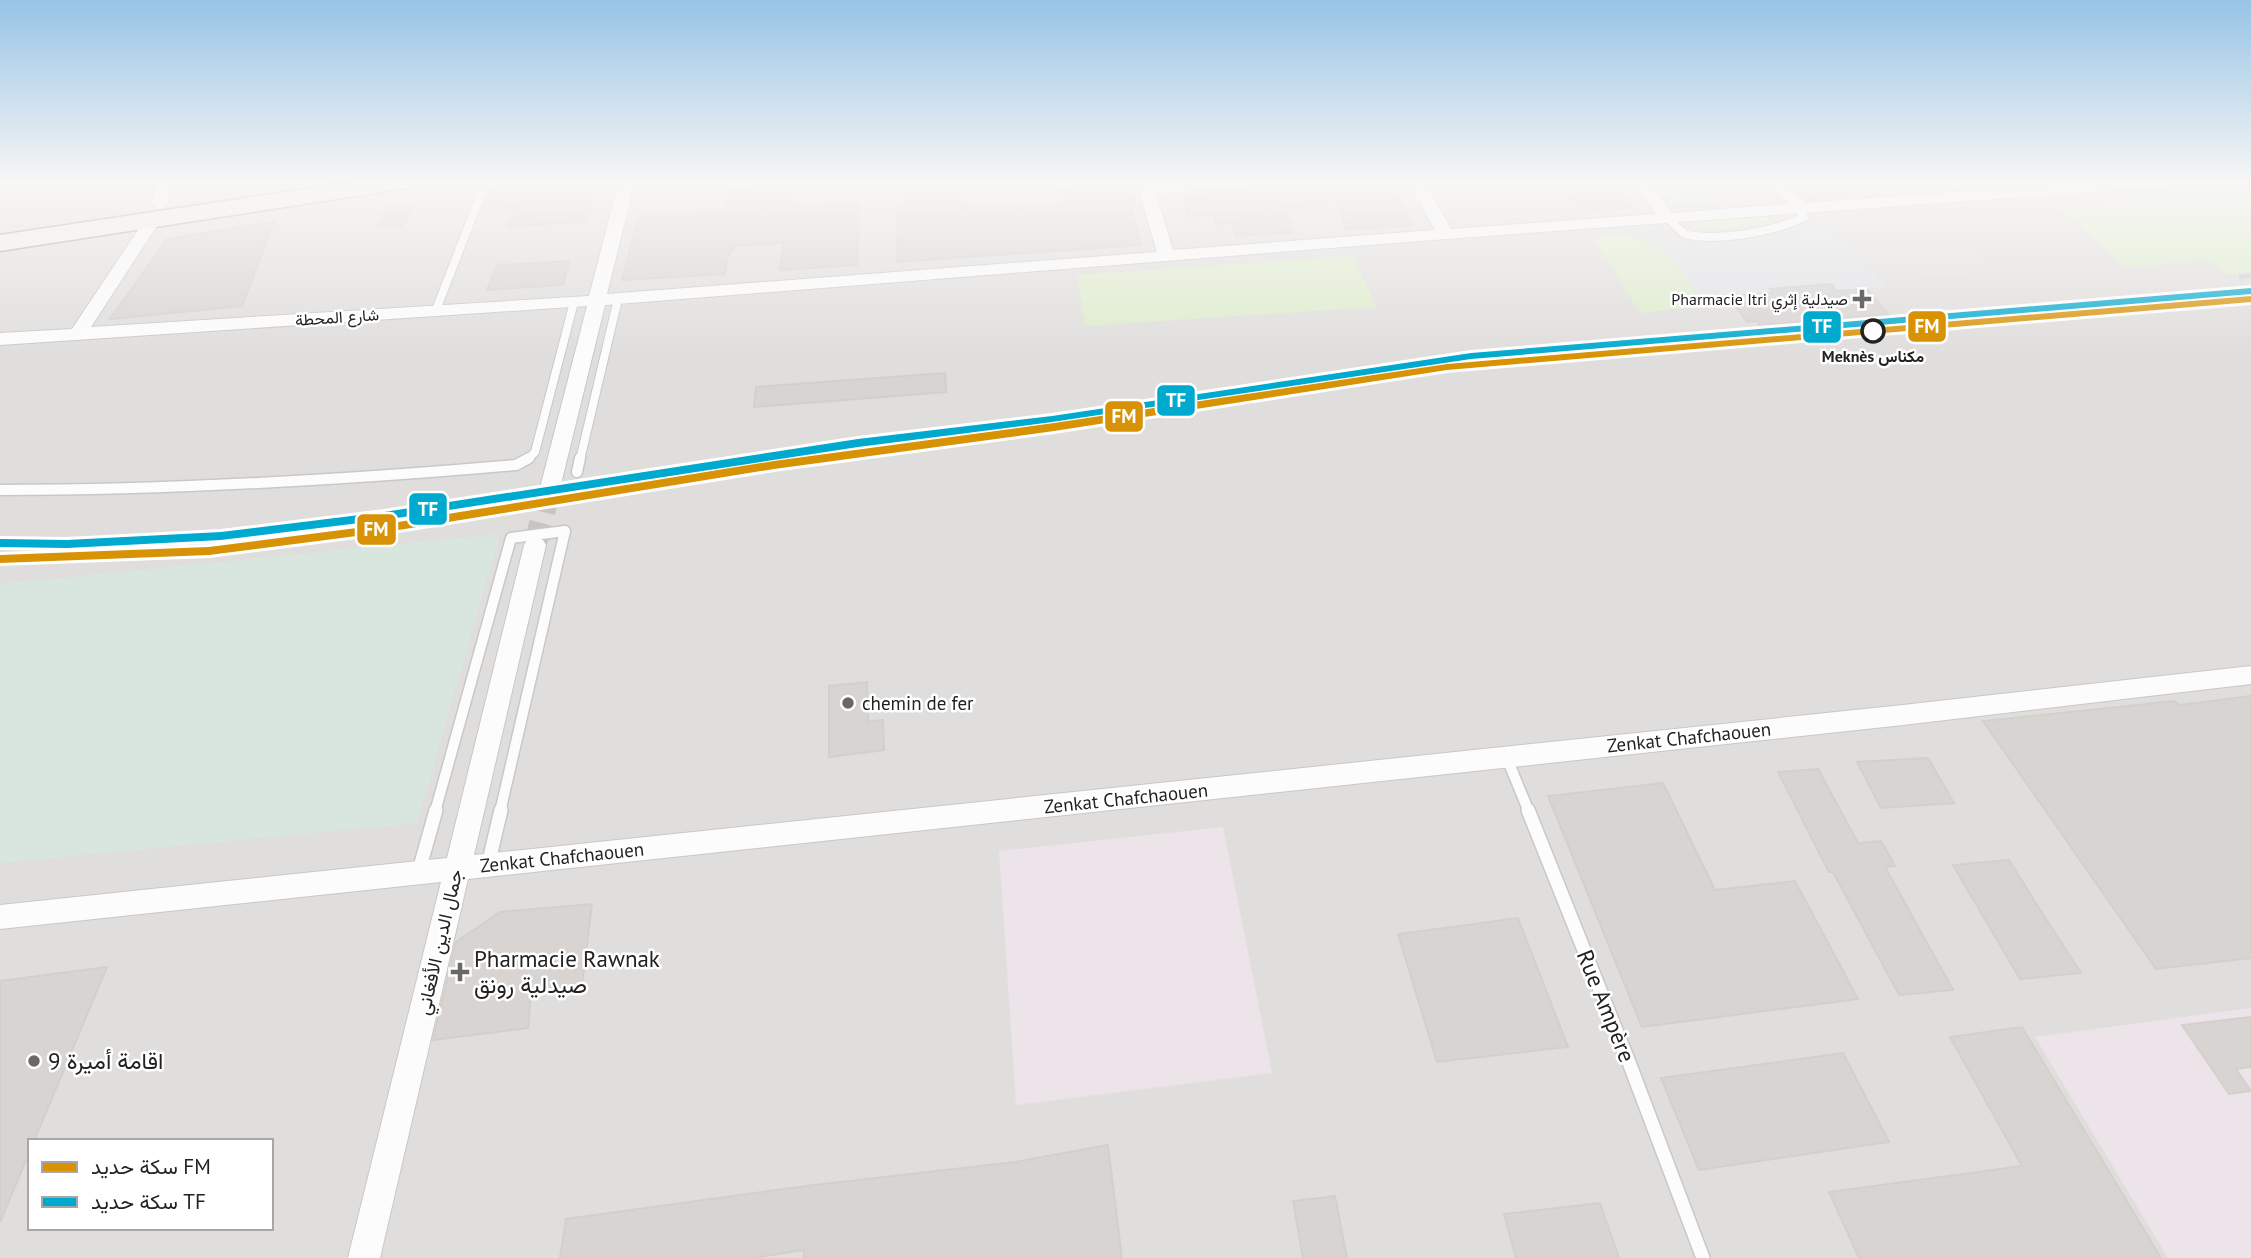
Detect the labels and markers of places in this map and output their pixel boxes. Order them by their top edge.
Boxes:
place label: Pharmacie Itri صيدلية إثري [1671,289,1848,313]
marker: Pharmacie Itri صيدلية إثري [1854,291,1870,307]
marker: Meknès مكناس [1861,319,1885,343]
place label: Meknès مكناس [1822,346,1924,366]
place label: chemin de fer [862,691,974,715]
marker: chemin de fer [840,695,856,711]
place label: Pharmacie Rawnak صيدلية رونق [474,944,660,1000]
marker: Pharmacie Rawnak صيدلية رونق [452,964,468,980]
place label: اقامة أميرة 9 [48,1046,163,1076]
marker: اقامة أميرة 9 [26,1053,42,1069]

